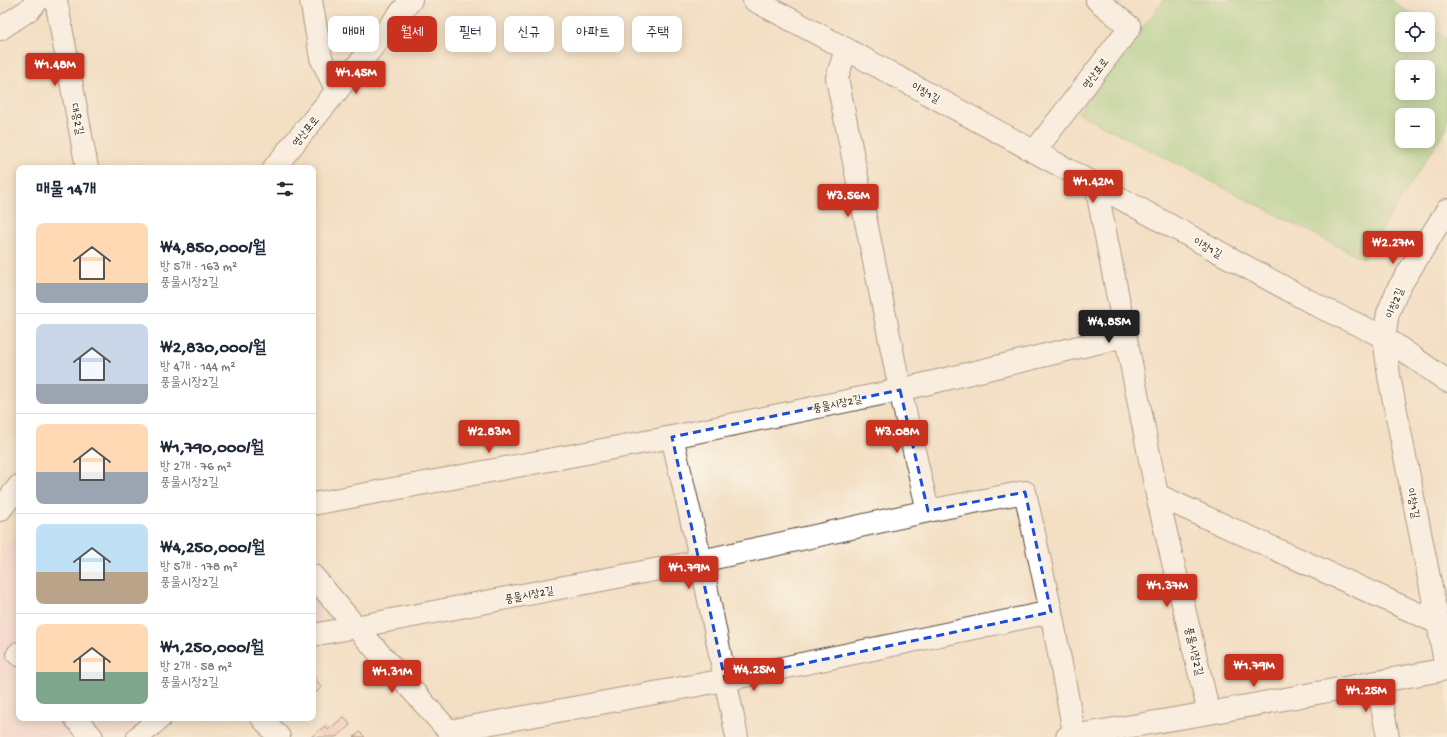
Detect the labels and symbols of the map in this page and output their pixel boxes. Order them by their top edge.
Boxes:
pin: ₩1.48M [22,53,88,87]
street label: 영산포로 [1081,56,1112,92]
pin: ₩1.45M [323,61,389,95]
street label: 이창1길 [909,80,942,107]
street label: 대흥2길 [67,102,86,136]
street label: 영산포로 [291,115,322,150]
pin: ₩1.42M [1060,170,1126,204]
pin: ₩3.56M [815,184,881,218]
pin: ₩2.27M [1360,231,1426,265]
street label: 이창1길 [1191,235,1224,261]
street label: 이창2길 [1384,286,1407,321]
pin: ₩4.85M [1076,310,1142,344]
street label: 풍물시장2길 [812,393,863,416]
pin: ₩2.83M [456,420,522,454]
pin: ₩3.08M [864,420,930,454]
street label: 이창1길 [1403,487,1422,520]
pin: ₩1.79M [656,556,722,590]
pin: ₩1.37M [1134,574,1200,608]
street label: 풍물시장2길 [504,584,555,607]
street label: 풍물시장2길 [1182,626,1205,677]
pin: ₩1.79M [1221,654,1287,688]
pin: ₩4.25M [721,658,787,692]
pin: ₩1.31M [359,660,425,694]
pin: ₩1.25M [1333,679,1399,713]

